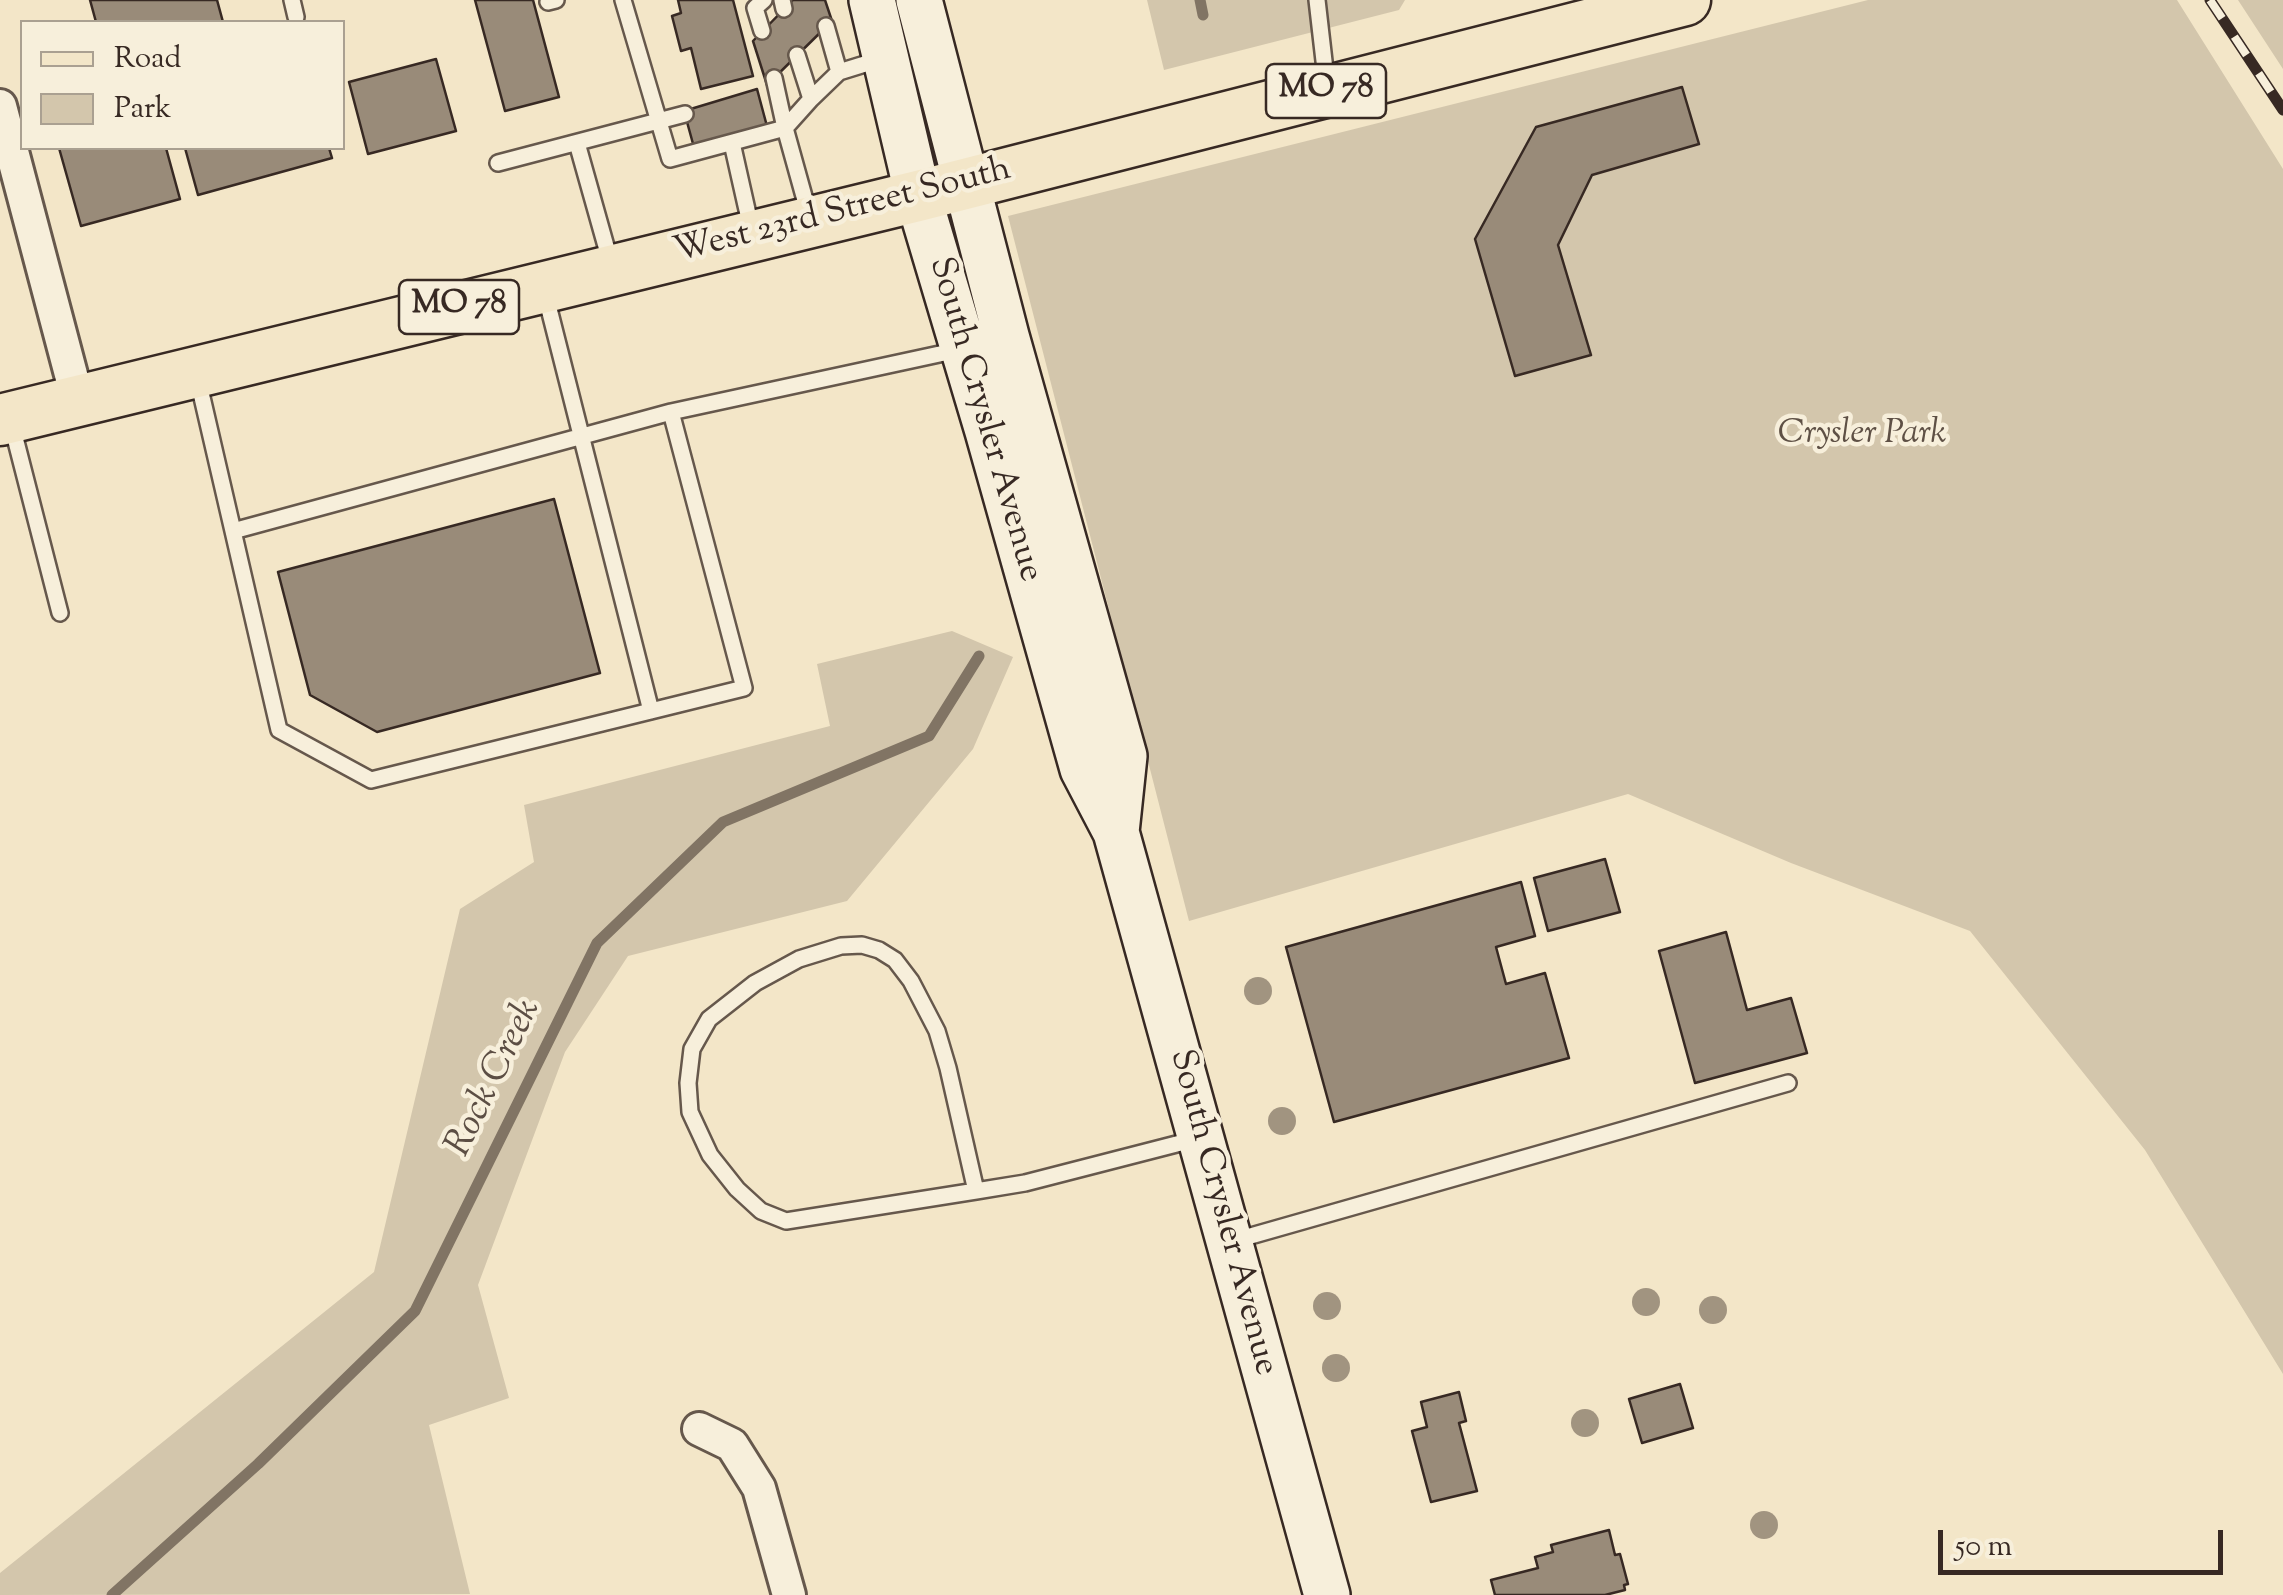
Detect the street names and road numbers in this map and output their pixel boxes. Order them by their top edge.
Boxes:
road number: MO 78 [1266,64,1386,118]
street label: West 23rd Street South [670,151,1016,275]
street label: South Crysler Avenue [917,253,1049,587]
road number: MO 78 [399,280,519,334]
street label: South Crysler Avenue [1157,1046,1285,1380]

